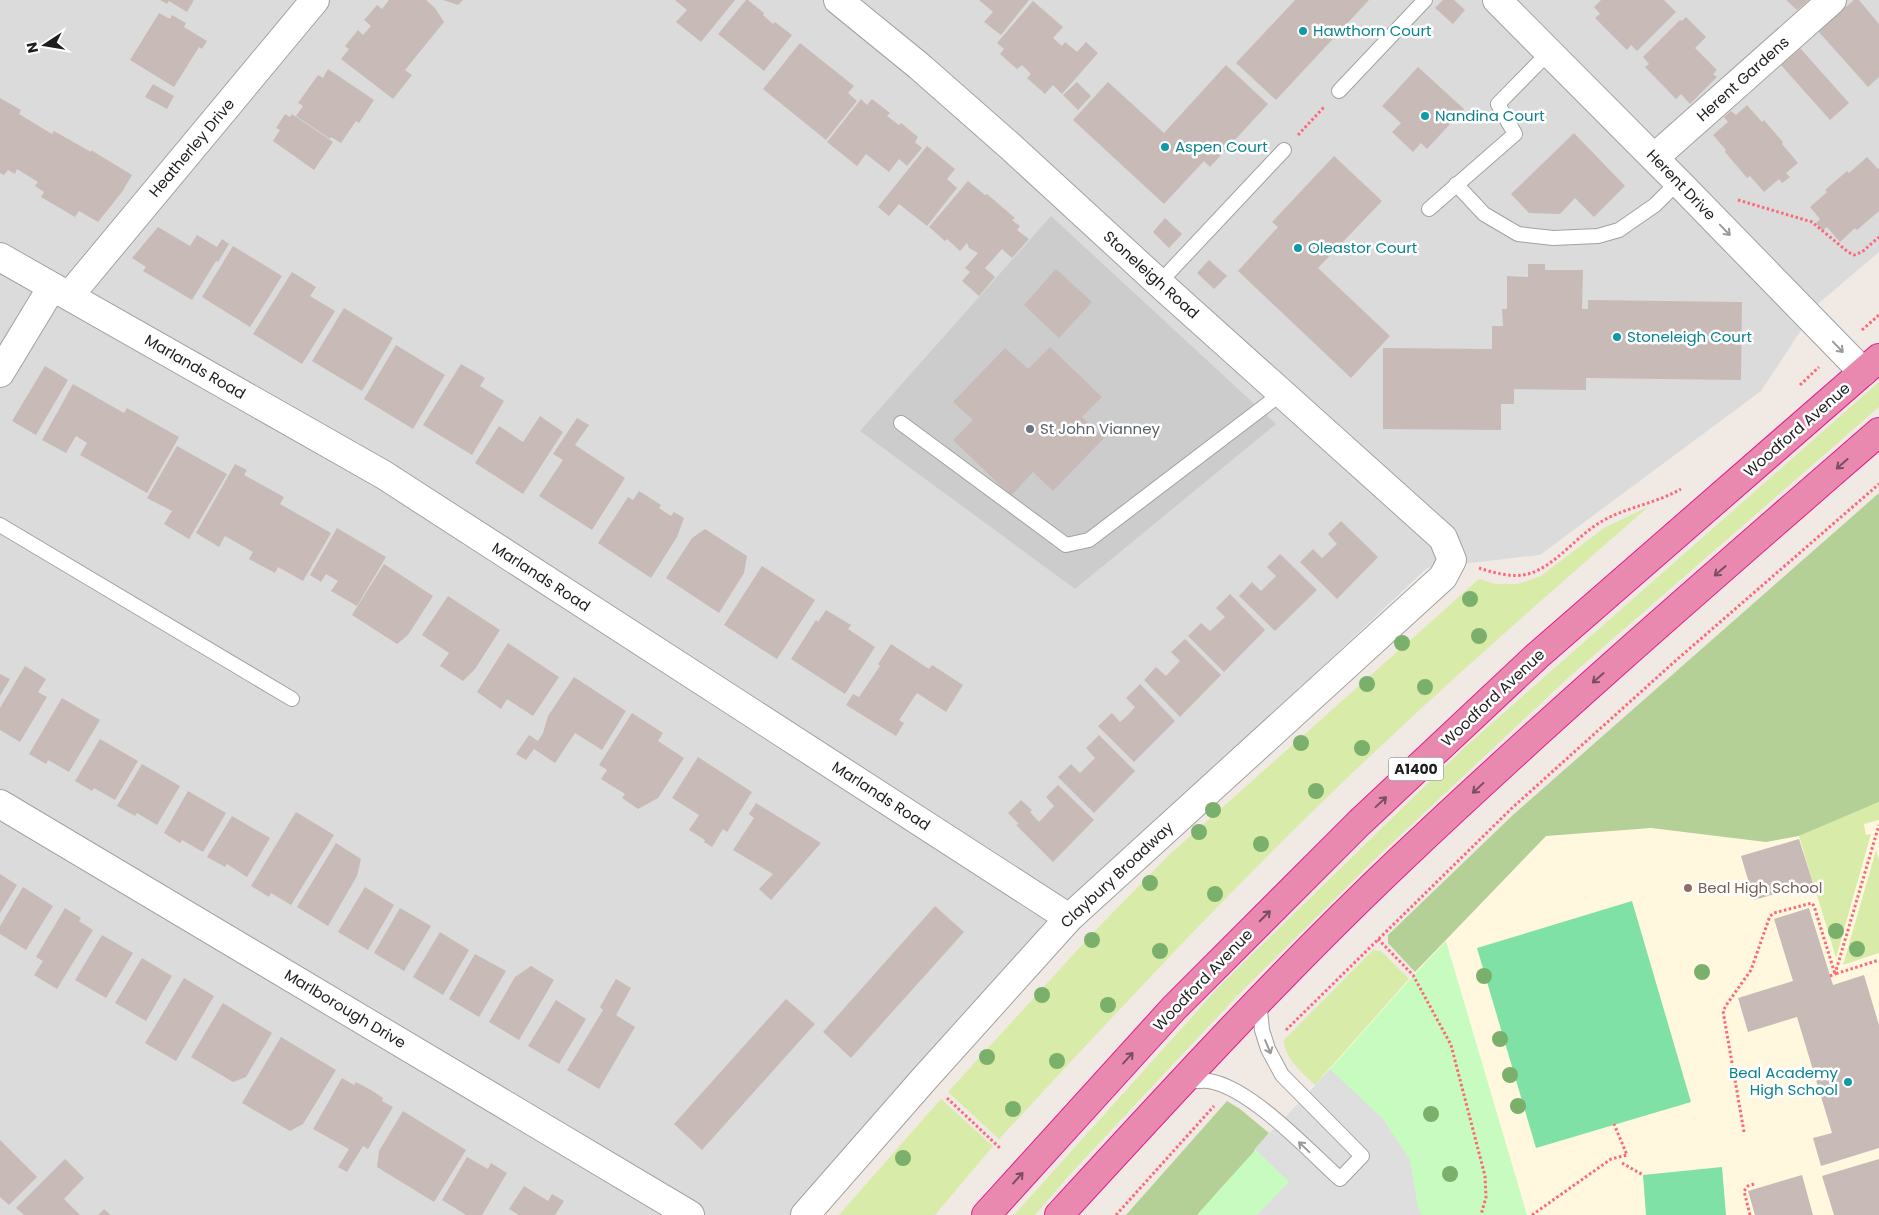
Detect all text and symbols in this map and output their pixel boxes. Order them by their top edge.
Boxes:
north arrow [20,20,70,70]
place label: Hawthorn Court [1313,20,1432,41]
marker: Hawthorn Court [1297,25,1309,37]
street label: Herent Gardens [1692,31,1794,126]
text: N [21,40,43,55]
street label: Heatherley Drive [144,94,239,201]
place label: Nandina Court [1435,105,1545,126]
marker: Nandina Court [1419,110,1431,122]
place label: Aspen Court [1175,136,1268,157]
marker: Aspen Court [1159,141,1171,153]
street label: Herent Drive [1642,145,1721,225]
one-way arrow [1719,224,1731,237]
street label: Stoneleigh Road [1099,226,1204,323]
place label: Oleastor Court [1308,237,1417,258]
marker: Oleastor Court [1292,242,1304,254]
place label: Stoneleigh Court [1627,326,1752,347]
street label: Marlands Road [141,329,249,404]
marker: Stoneleigh Court [1611,331,1623,343]
one-way arrow [1832,341,1844,353]
street label: Woodford Avenue [1739,378,1854,482]
place label: St John Vianney [1040,418,1160,439]
marker: St John Vianney [1024,423,1036,435]
one-way arrow [1836,458,1849,470]
street label: Marlands Road [488,537,594,616]
one-way arrow [1714,565,1727,576]
street label: Woodford Avenue [1436,644,1549,751]
one-way arrow [1591,672,1604,684]
street label: Marlands Road [828,756,934,835]
road number: A1400 [1388,758,1444,781]
one-way arrow [1472,782,1484,794]
one-way arrow [1374,796,1387,808]
street label: Claybury Broadway [1056,816,1178,933]
place label: Beal High School [1698,877,1823,898]
marker: Beal High School [1682,882,1694,894]
one-way arrow [1259,910,1271,923]
street label: Woodford Avenue [1148,924,1257,1035]
street label: Marlborough Drive [281,964,410,1053]
one-way arrow [1263,1039,1273,1054]
one-way arrow [1122,1052,1134,1065]
place label: Beal Academy High School [1729,1062,1839,1100]
marker: Beal Academy High School [1842,1076,1854,1088]
one-way arrow [1298,1141,1311,1152]
one-way arrow [1012,1172,1024,1185]

